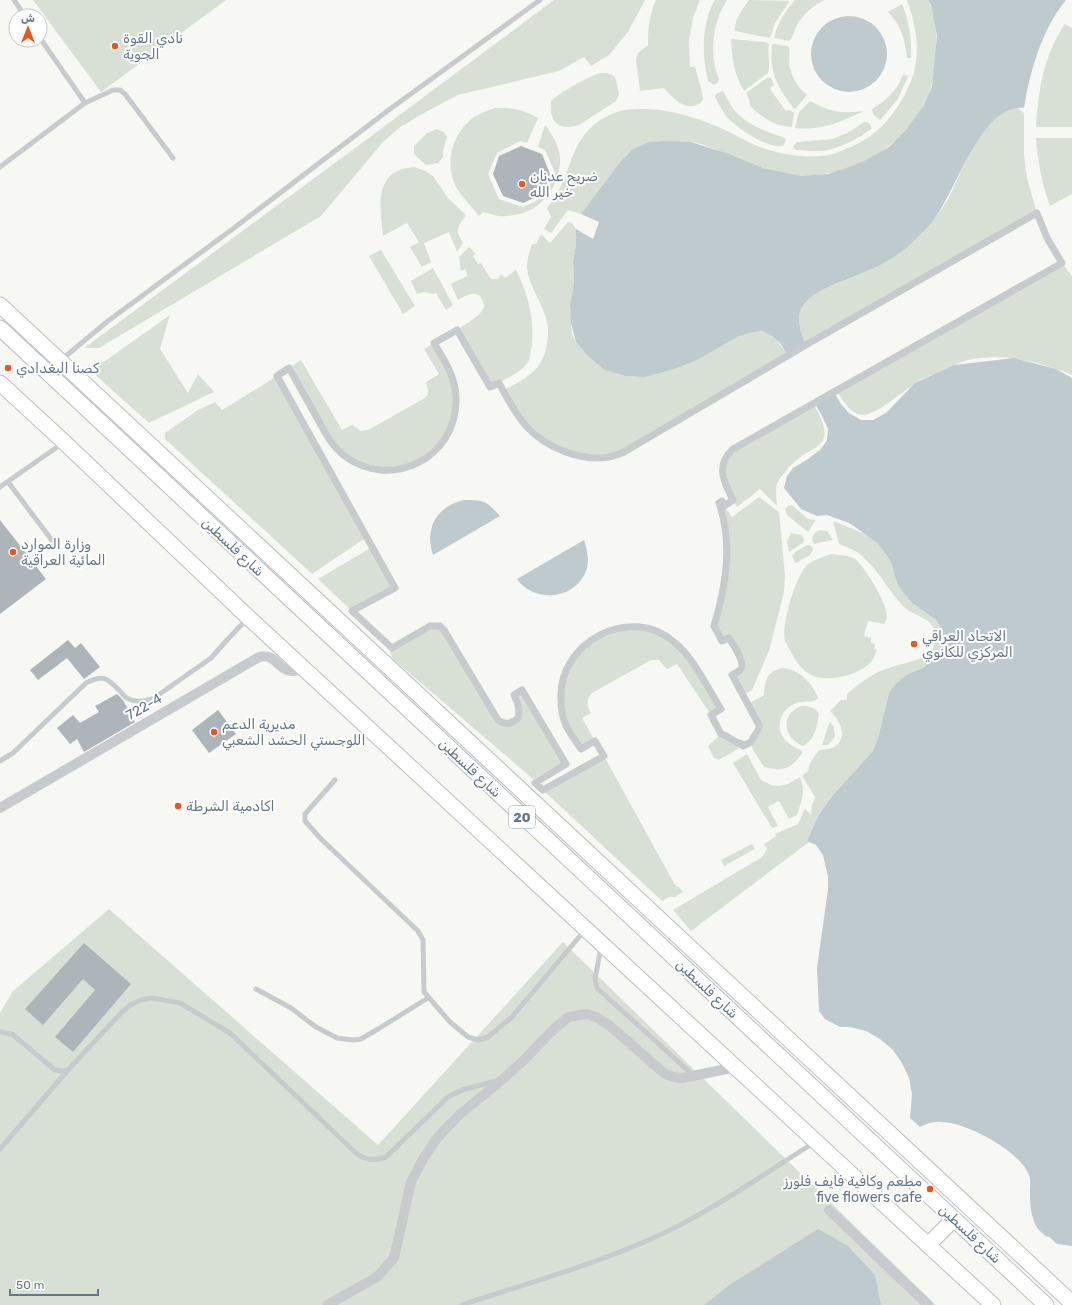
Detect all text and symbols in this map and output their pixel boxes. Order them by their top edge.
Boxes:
north arrow [8,8,48,48]
text: ش [21,12,35,25]
place label: نادي القوة الجوية [123,30,183,63]
marker: نادي القوة الجوية [110,41,120,51]
place label: ضريح عدنان خير الله [530,168,598,201]
marker: ضريح عدنان خير الله [517,179,527,189]
place label: كصنا البغدادي [16,360,100,378]
marker: كصنا البغدادي [3,363,13,373]
street label: شارع فلسطين [197,514,268,582]
place label: وزارة الموارد المائية العراقية [21,536,106,569]
marker: وزارة الموارد المائية العراقية [8,547,18,557]
place label: الاتحاد العراقي المركزي للكانوي [922,628,1013,662]
marker: الاتحاد العراقي المركزي للكانوي [909,639,919,649]
street label: 722-4 [123,690,165,724]
place label: مديرية الدعم اللوجستي الحشد الشعبي [222,716,365,751]
marker: مديرية الدعم اللوجستي الحشد الشعبي [209,727,219,737]
street label: شارع فلسطين [434,735,505,803]
place label: اكادمية الشرطة [186,798,275,815]
marker: اكادمية الشرطة [173,801,183,811]
road number: 20 [509,806,535,828]
street label: شارع فلسطين [671,956,742,1024]
place label: مطعم وكافية فايف فلورز five flowers cafe [783,1173,922,1206]
marker: مطعم وكافية فايف فلورز five flowers cafe [925,1184,935,1194]
street label: شارع فلسطين [934,1201,1005,1269]
scale bar [10,1271,98,1297]
text: 50 m [16,1278,44,1292]

